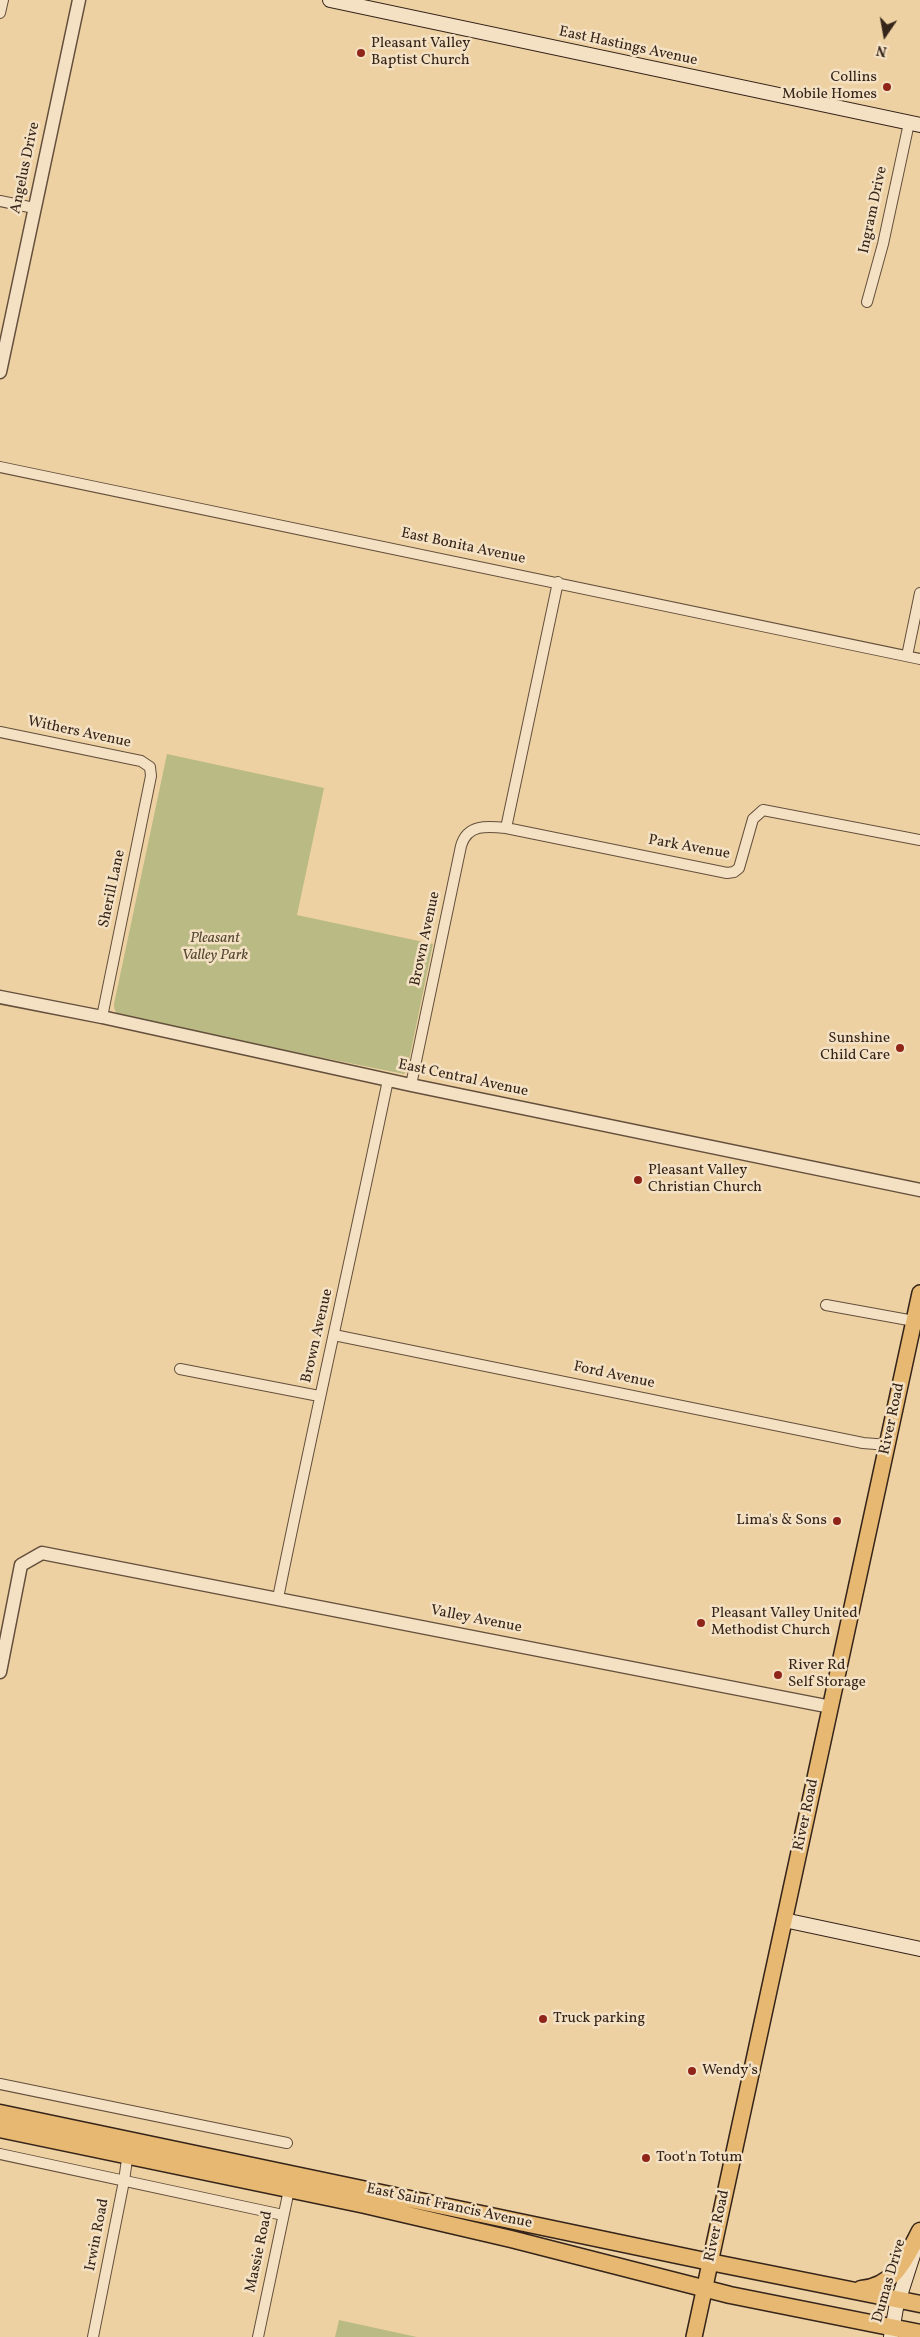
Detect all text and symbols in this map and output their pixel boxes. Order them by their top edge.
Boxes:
north arrow [860,10,910,60]
street label: East Hastings Avenue [557,24,699,70]
place label: Pleasant Valley Baptist Church [371,35,470,70]
text: N [875,40,889,61]
marker: Pleasant Valley Baptist Church [355,47,367,59]
place label: Collins Mobile Homes [782,69,877,104]
marker: Collins Mobile Homes [881,81,893,93]
street label: Angelus Drive [7,121,45,215]
street label: Ingram Drive [856,165,892,255]
street label: East Bonita Avenue [399,525,527,569]
street label: Withers Avenue [26,713,132,753]
street label: Park Avenue [647,832,731,864]
street label: Sherill Lane [96,848,130,930]
street label: Brown Avenue [407,890,445,988]
park label: Pleasant Valley Park [182,930,248,965]
place label: Sunshine Child Care [820,1030,890,1065]
marker: Sunshine Child Care [894,1042,906,1054]
street label: East Central Avenue [396,1056,530,1102]
place label: Pleasant Valley Christian Church [648,1162,762,1197]
marker: Pleasant Valley Christian Church [632,1174,644,1186]
street label: Brown Avenue [298,1287,338,1385]
street label: Ford Avenue [572,1359,656,1393]
street label: River Road [877,1382,909,1456]
place label: Lima's & Sons [736,1512,827,1530]
marker: Lima's & Sons [831,1515,843,1527]
street label: Valley Avenue [429,1602,523,1638]
place label: Pleasant Valley United Methodist Church [711,1605,858,1640]
marker: Pleasant Valley United Methodist Church [695,1617,707,1629]
place label: River Rd Self Storage [788,1657,866,1692]
marker: River Rd Self Storage [772,1669,784,1681]
street label: River Road [791,1778,823,1852]
place label: Truck parking [553,2010,645,2028]
marker: Truck parking [537,2013,549,2025]
place label: Wendy's [702,2062,758,2080]
marker: Wendy's [686,2065,698,2077]
place label: Toot'n Totum [656,2149,742,2167]
marker: Toot'n Totum [640,2152,652,2164]
street label: East Saint Francis Avenue [364,2181,534,2233]
street label: River Road [702,2189,734,2263]
street label: Irwin Road [82,2197,114,2273]
street label: Massie Road [243,2210,277,2294]
street label: Dumas Drive [869,2237,911,2325]

